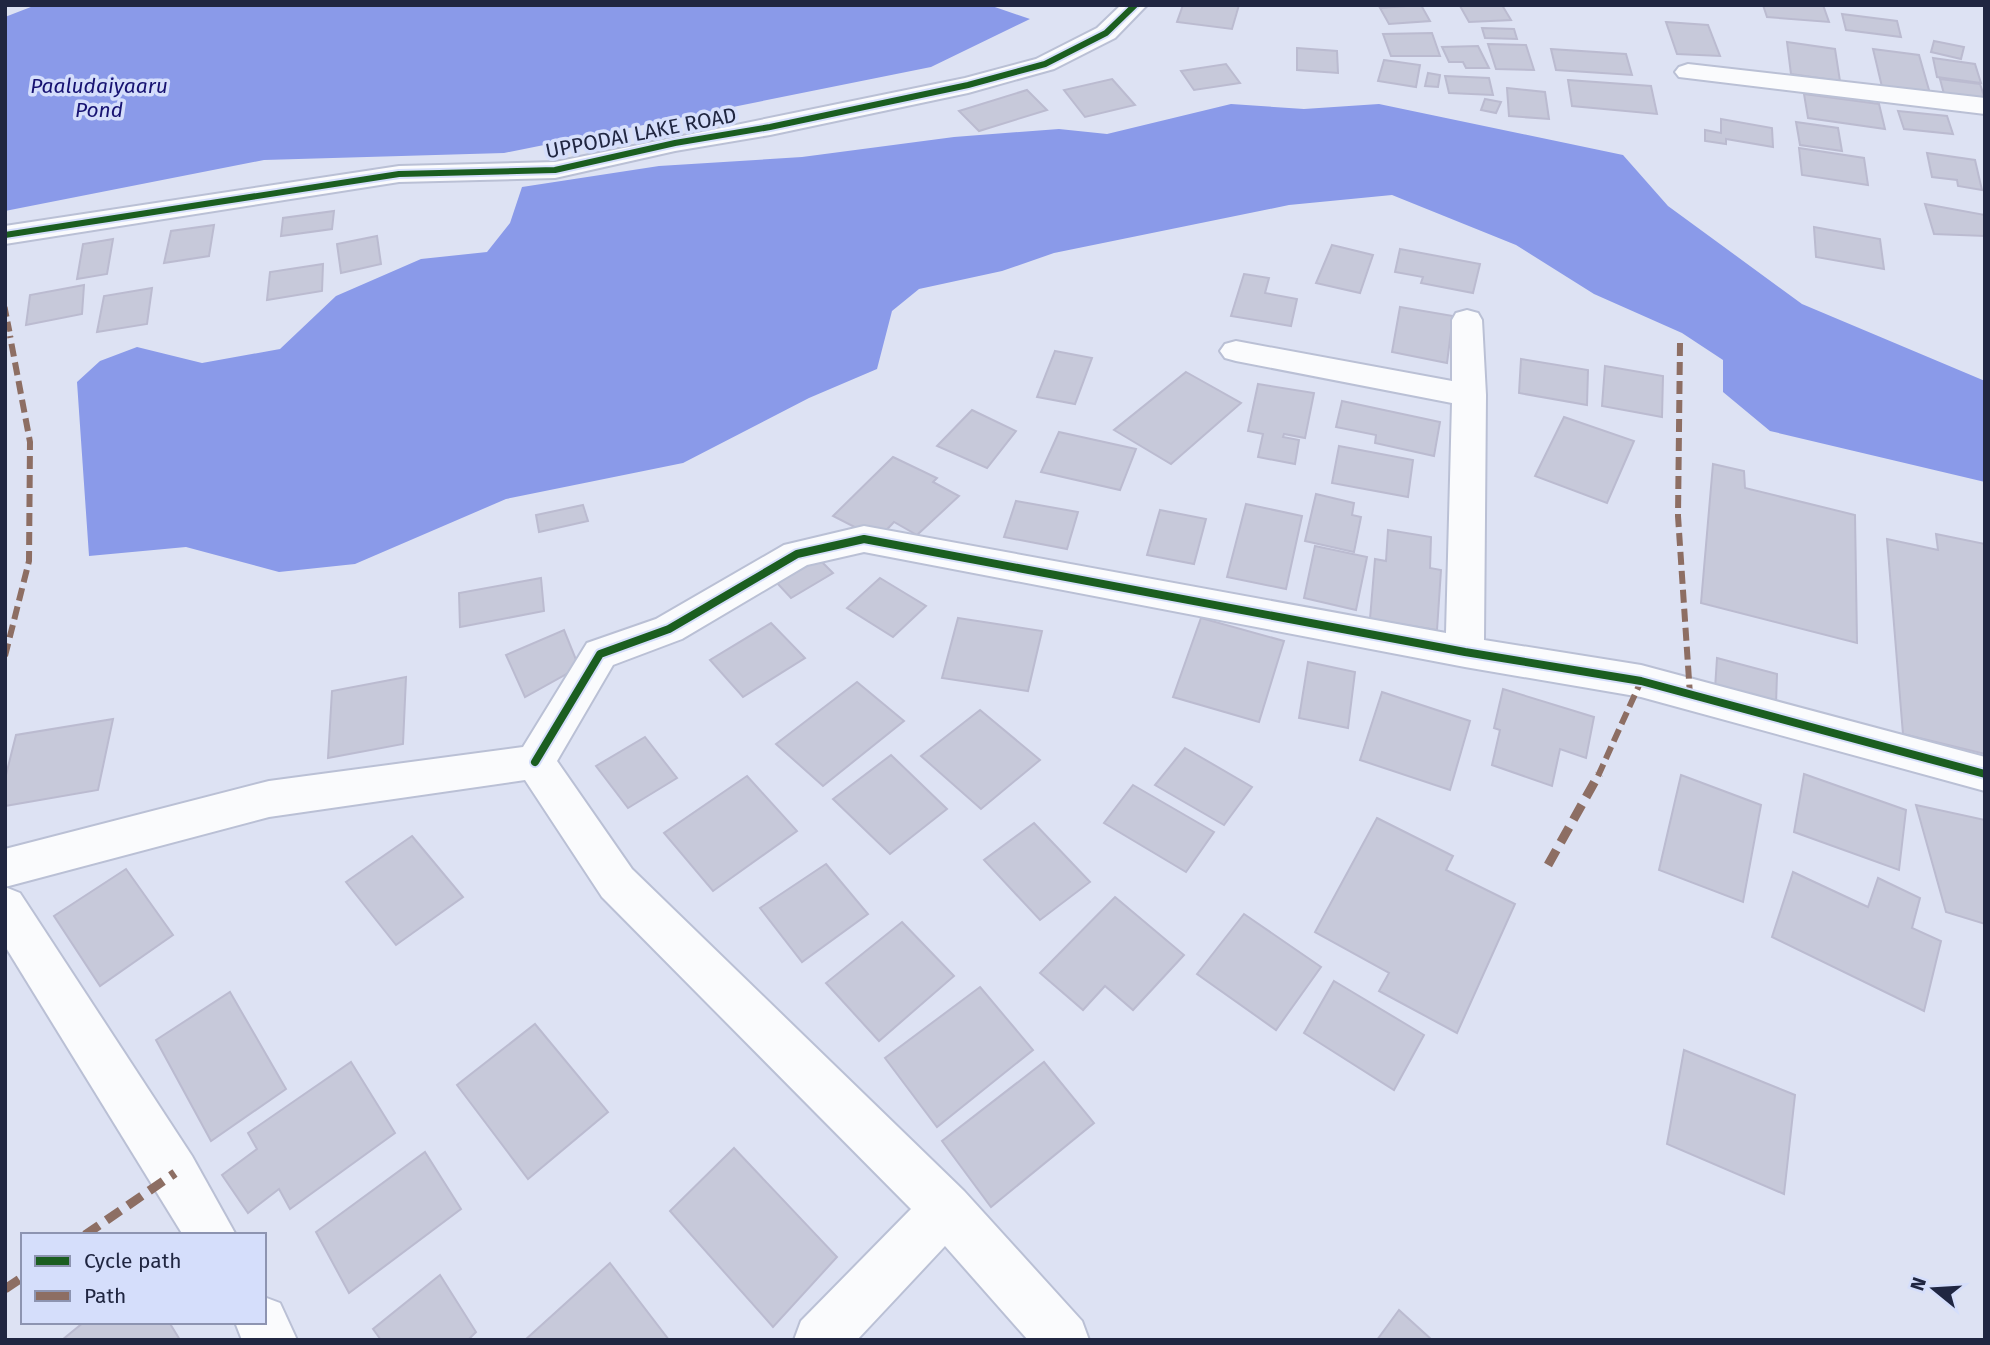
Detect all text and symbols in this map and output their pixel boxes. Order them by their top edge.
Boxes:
water label: Paaludaiyaaru Pond [30,73,168,123]
street label: UPPODAI LAKE ROAD [543,102,739,164]
legend [21,1233,266,1324]
text: Cycle path [84,1248,182,1274]
north arrow [1899,1254,1969,1324]
text: N [1905,1274,1931,1293]
text: Path [84,1283,126,1309]

